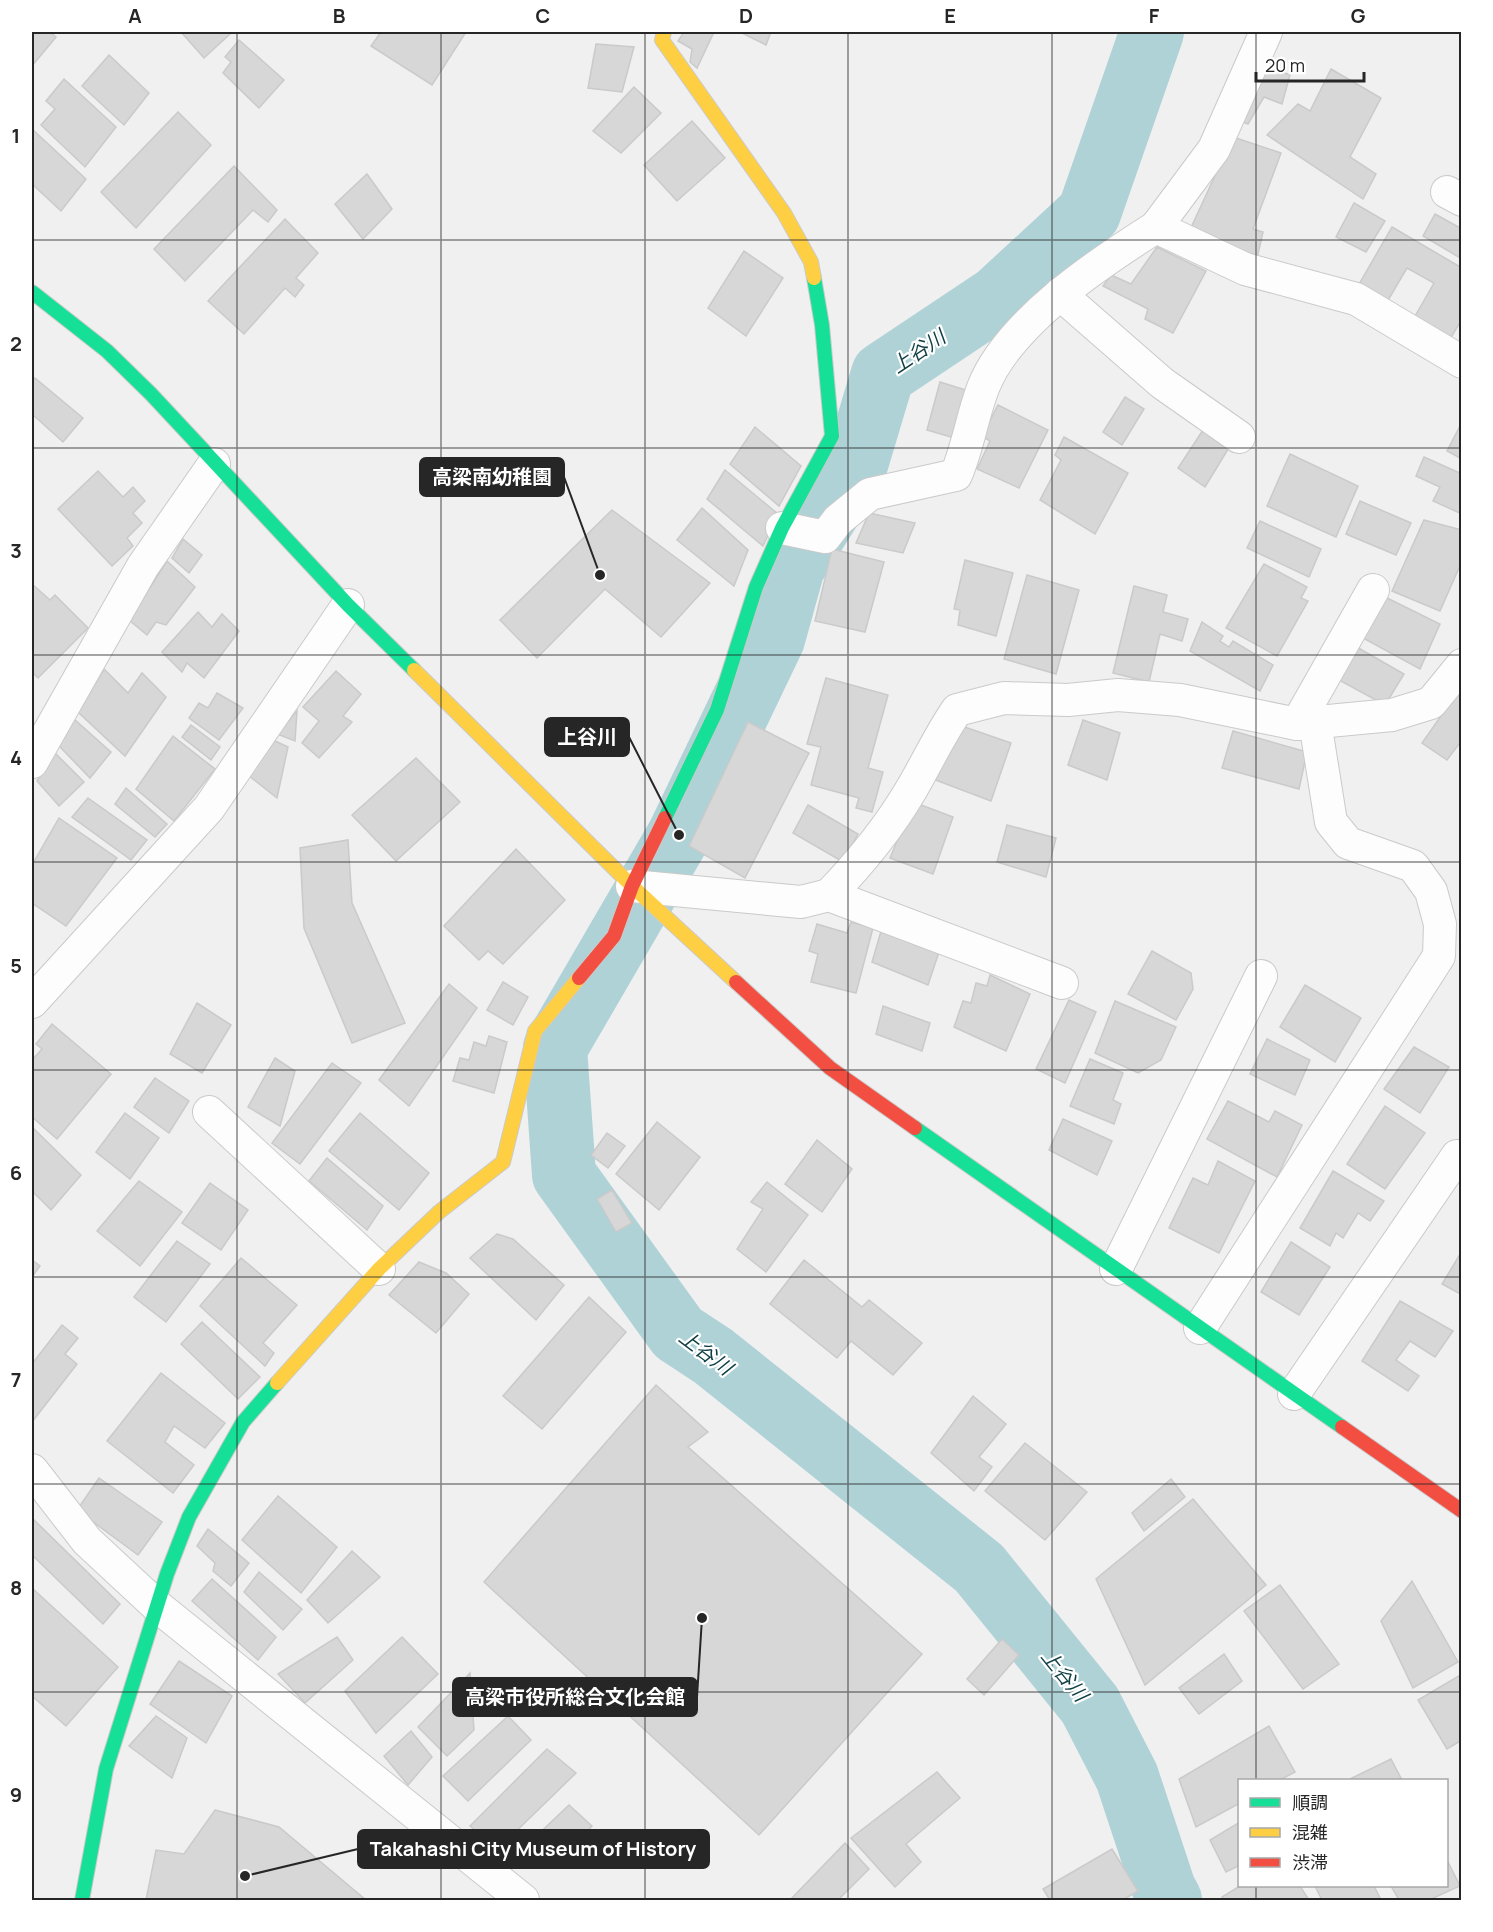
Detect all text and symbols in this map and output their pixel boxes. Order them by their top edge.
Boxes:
text: A [128,2,142,29]
text: B [333,2,346,29]
text: C [536,2,550,29]
text: D [739,2,753,29]
text: E [944,2,956,29]
text: F [1149,2,1160,29]
text: G [1351,2,1366,29]
scale bar [1256,45,1364,83]
text: 20 m [1265,53,1305,77]
text: 1 [12,122,20,149]
water label: 上谷川 [886,322,952,379]
text: 2 [10,330,22,357]
callout: 高梁南幼稚園 [420,458,564,496]
text: 高梁南幼稚園 [432,463,552,490]
text: 3 [10,537,22,564]
callout: 上谷川 [545,718,629,756]
text: 上谷川 [557,723,617,750]
text: 4 [10,744,22,771]
text: 5 [10,952,22,979]
text: 6 [10,1159,22,1186]
water label: 上谷川 [674,1323,740,1382]
text: 7 [11,1366,21,1393]
text: 8 [10,1574,22,1601]
water label: 上谷川 [1036,1643,1096,1708]
callout: 高梁市役所総合文化会館 [453,1678,697,1716]
text: 高梁市役所総合文化会館 [465,1683,685,1710]
legend [1238,1779,1448,1887]
text: 9 [10,1781,22,1808]
text: 順調 [1292,1790,1328,1814]
text: 混雑 [1292,1820,1328,1844]
callout: Takahashi City Museum of History [358,1830,709,1868]
text: Takahashi City Museum of History [370,1835,697,1862]
text: 渋滞 [1292,1850,1328,1874]

